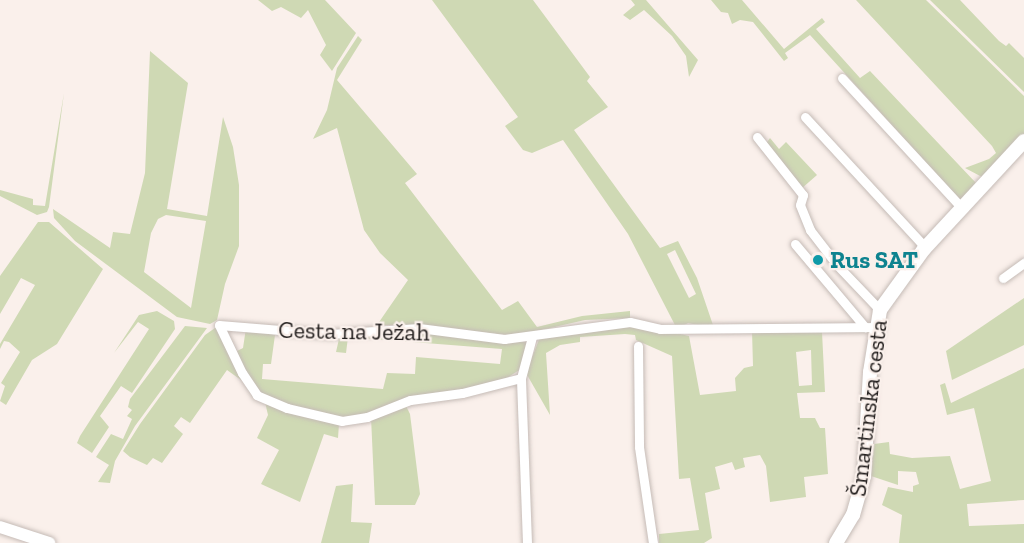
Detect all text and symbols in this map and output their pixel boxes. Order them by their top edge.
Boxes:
place label: Rus SAT [830,246,918,274]
marker: Rus SAT [811,253,825,267]
street label: Cesta na Ježah [278,315,430,347]
street label: Šmartinska cesta [843,318,893,498]

